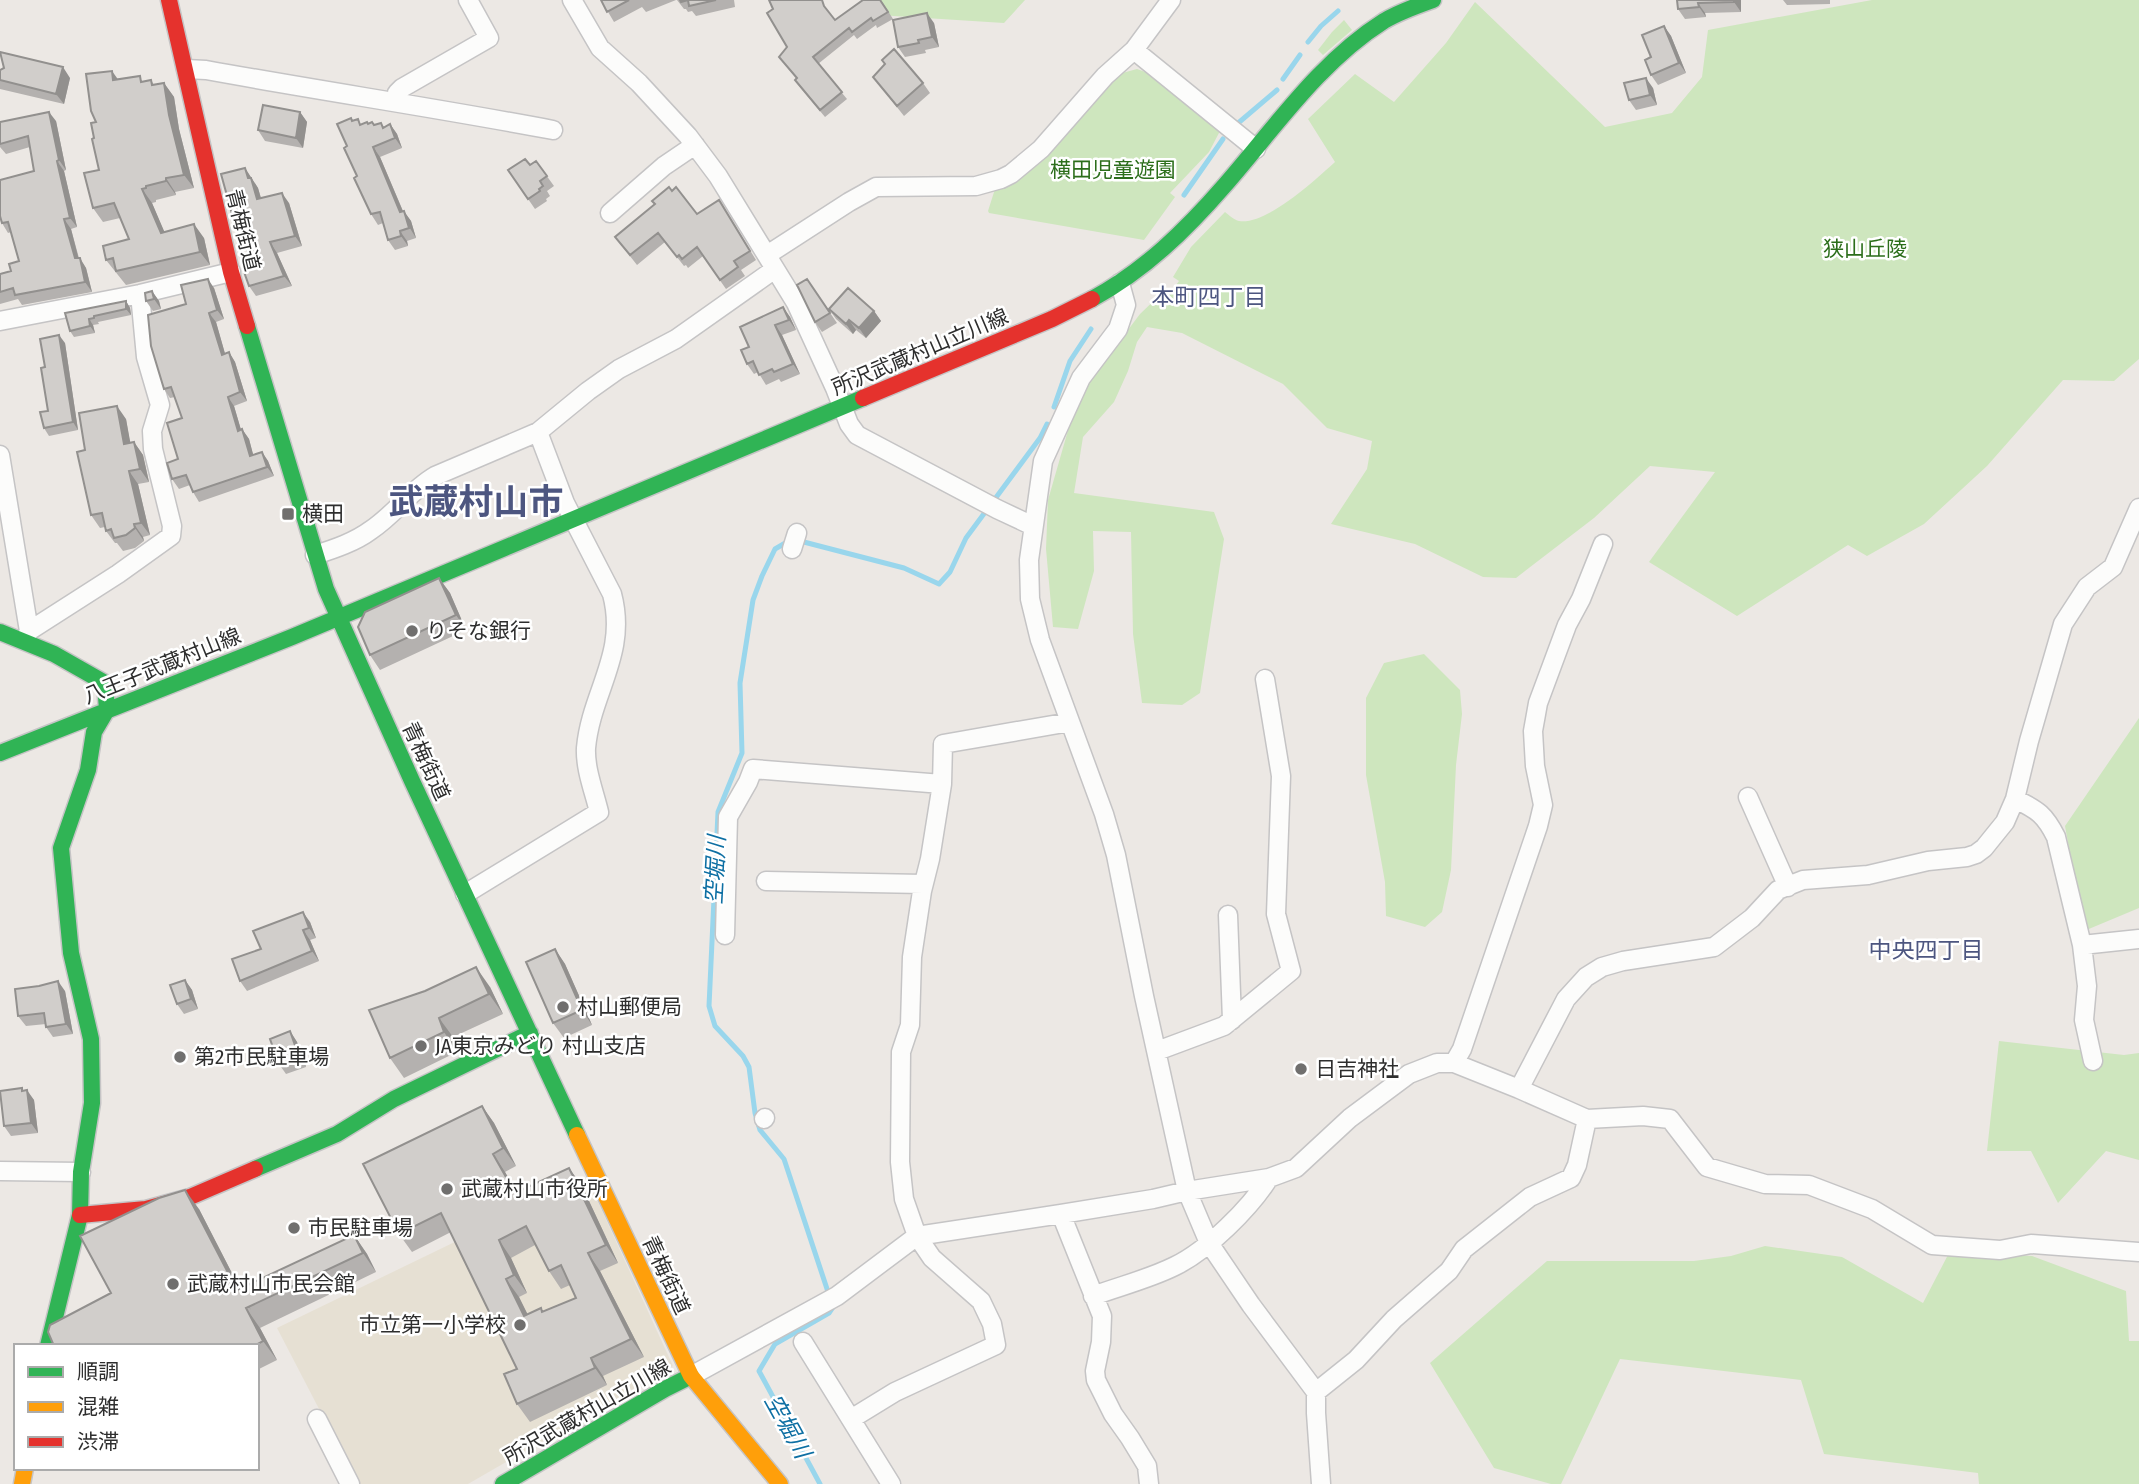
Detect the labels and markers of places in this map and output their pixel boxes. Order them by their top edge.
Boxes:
place label: 横田 [302,501,344,527]
marker: 横田 [280,506,296,522]
place label: りそな銀行 [426,618,531,644]
marker: りそな銀行 [404,623,420,639]
place label: 村山郵便局 [577,994,682,1020]
marker: 村山郵便局 [555,999,571,1015]
place label: JA東京みどり 村山支店 [435,1033,646,1059]
marker: JA東京みどり 村山支店 [413,1038,429,1054]
place label: 第2市民駐車場 [194,1044,329,1070]
marker: 第2市民駐車場 [172,1049,188,1065]
place label: 日吉神社 [1315,1056,1399,1082]
marker: 日吉神社 [1293,1061,1309,1077]
place label: 武蔵村山市役所 [461,1176,608,1202]
marker: 武蔵村山市役所 [439,1181,455,1197]
place label: 市民駐車場 [308,1215,413,1241]
marker: 市民駐車場 [286,1220,302,1236]
place label: 武蔵村山市民会館 [187,1271,355,1297]
marker: 武蔵村山市民会館 [165,1276,181,1292]
place label: 市立第一小学校 [359,1312,506,1338]
marker: 市立第一小学校 [512,1317,528,1333]

